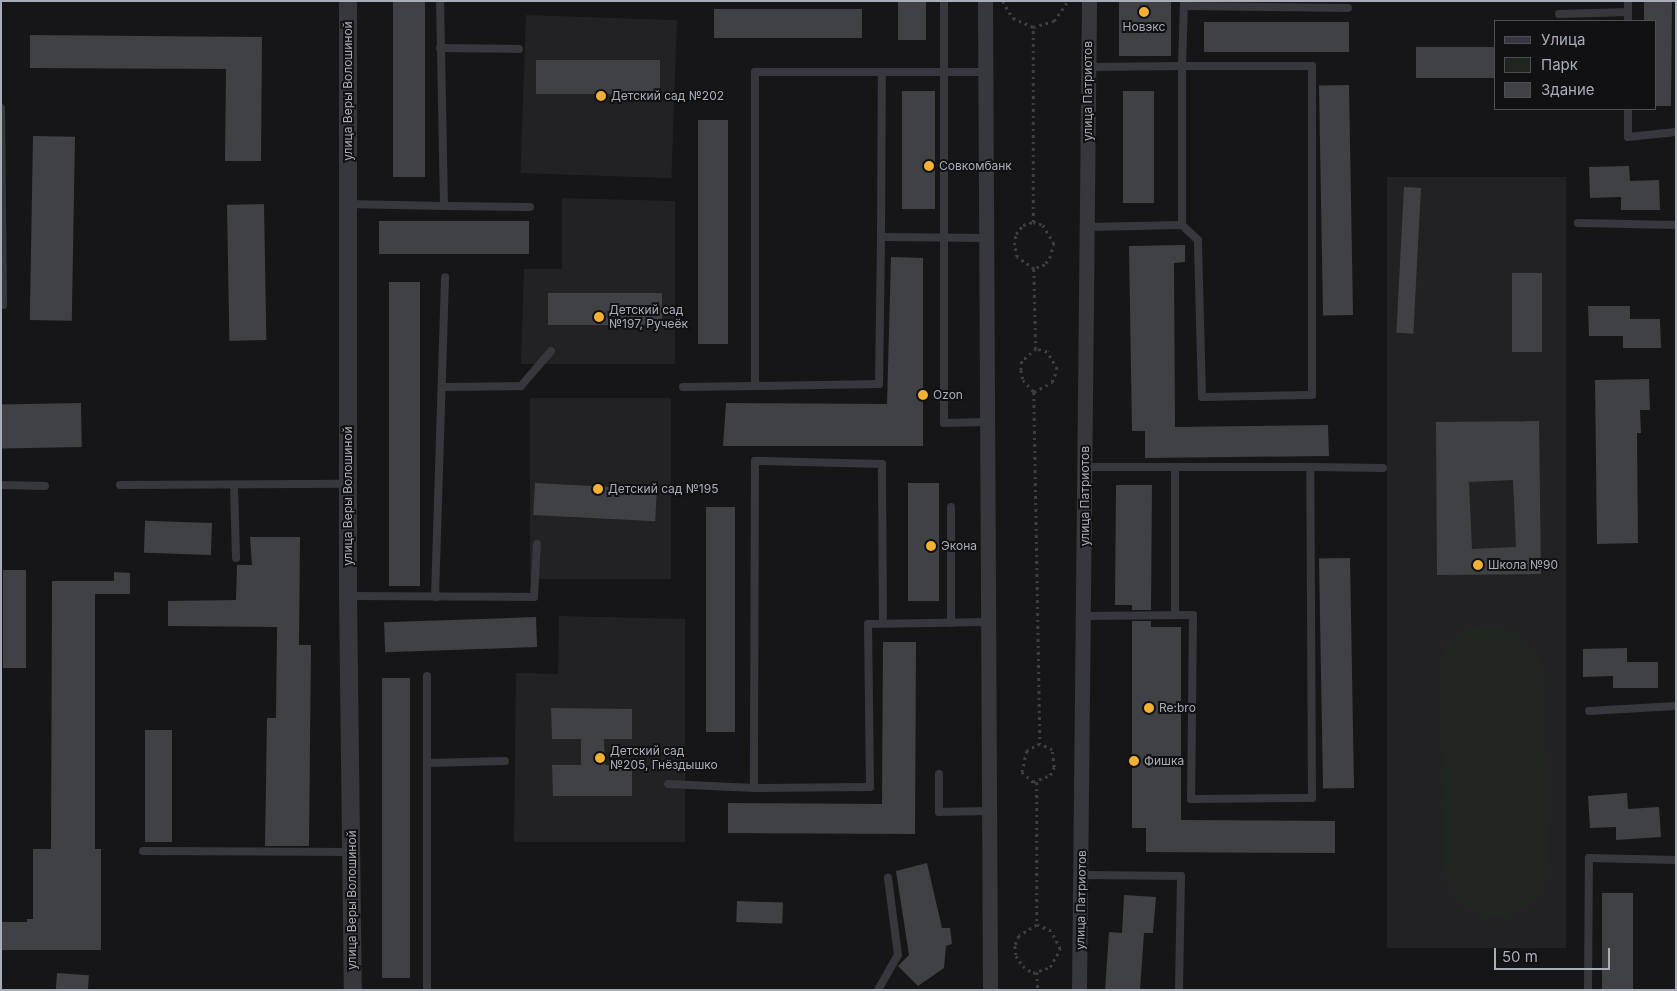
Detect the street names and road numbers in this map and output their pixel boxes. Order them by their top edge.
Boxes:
street label: улица Веры Волошиной [341,21,355,161]
street label: улица Патриотов [1081,41,1095,141]
street label: улица Веры Волошиной [341,426,355,566]
street label: улица Патриотов [1078,446,1092,546]
street label: улица Веры Волошиной [345,830,359,970]
street label: улица Патриотов [1073,850,1089,950]

